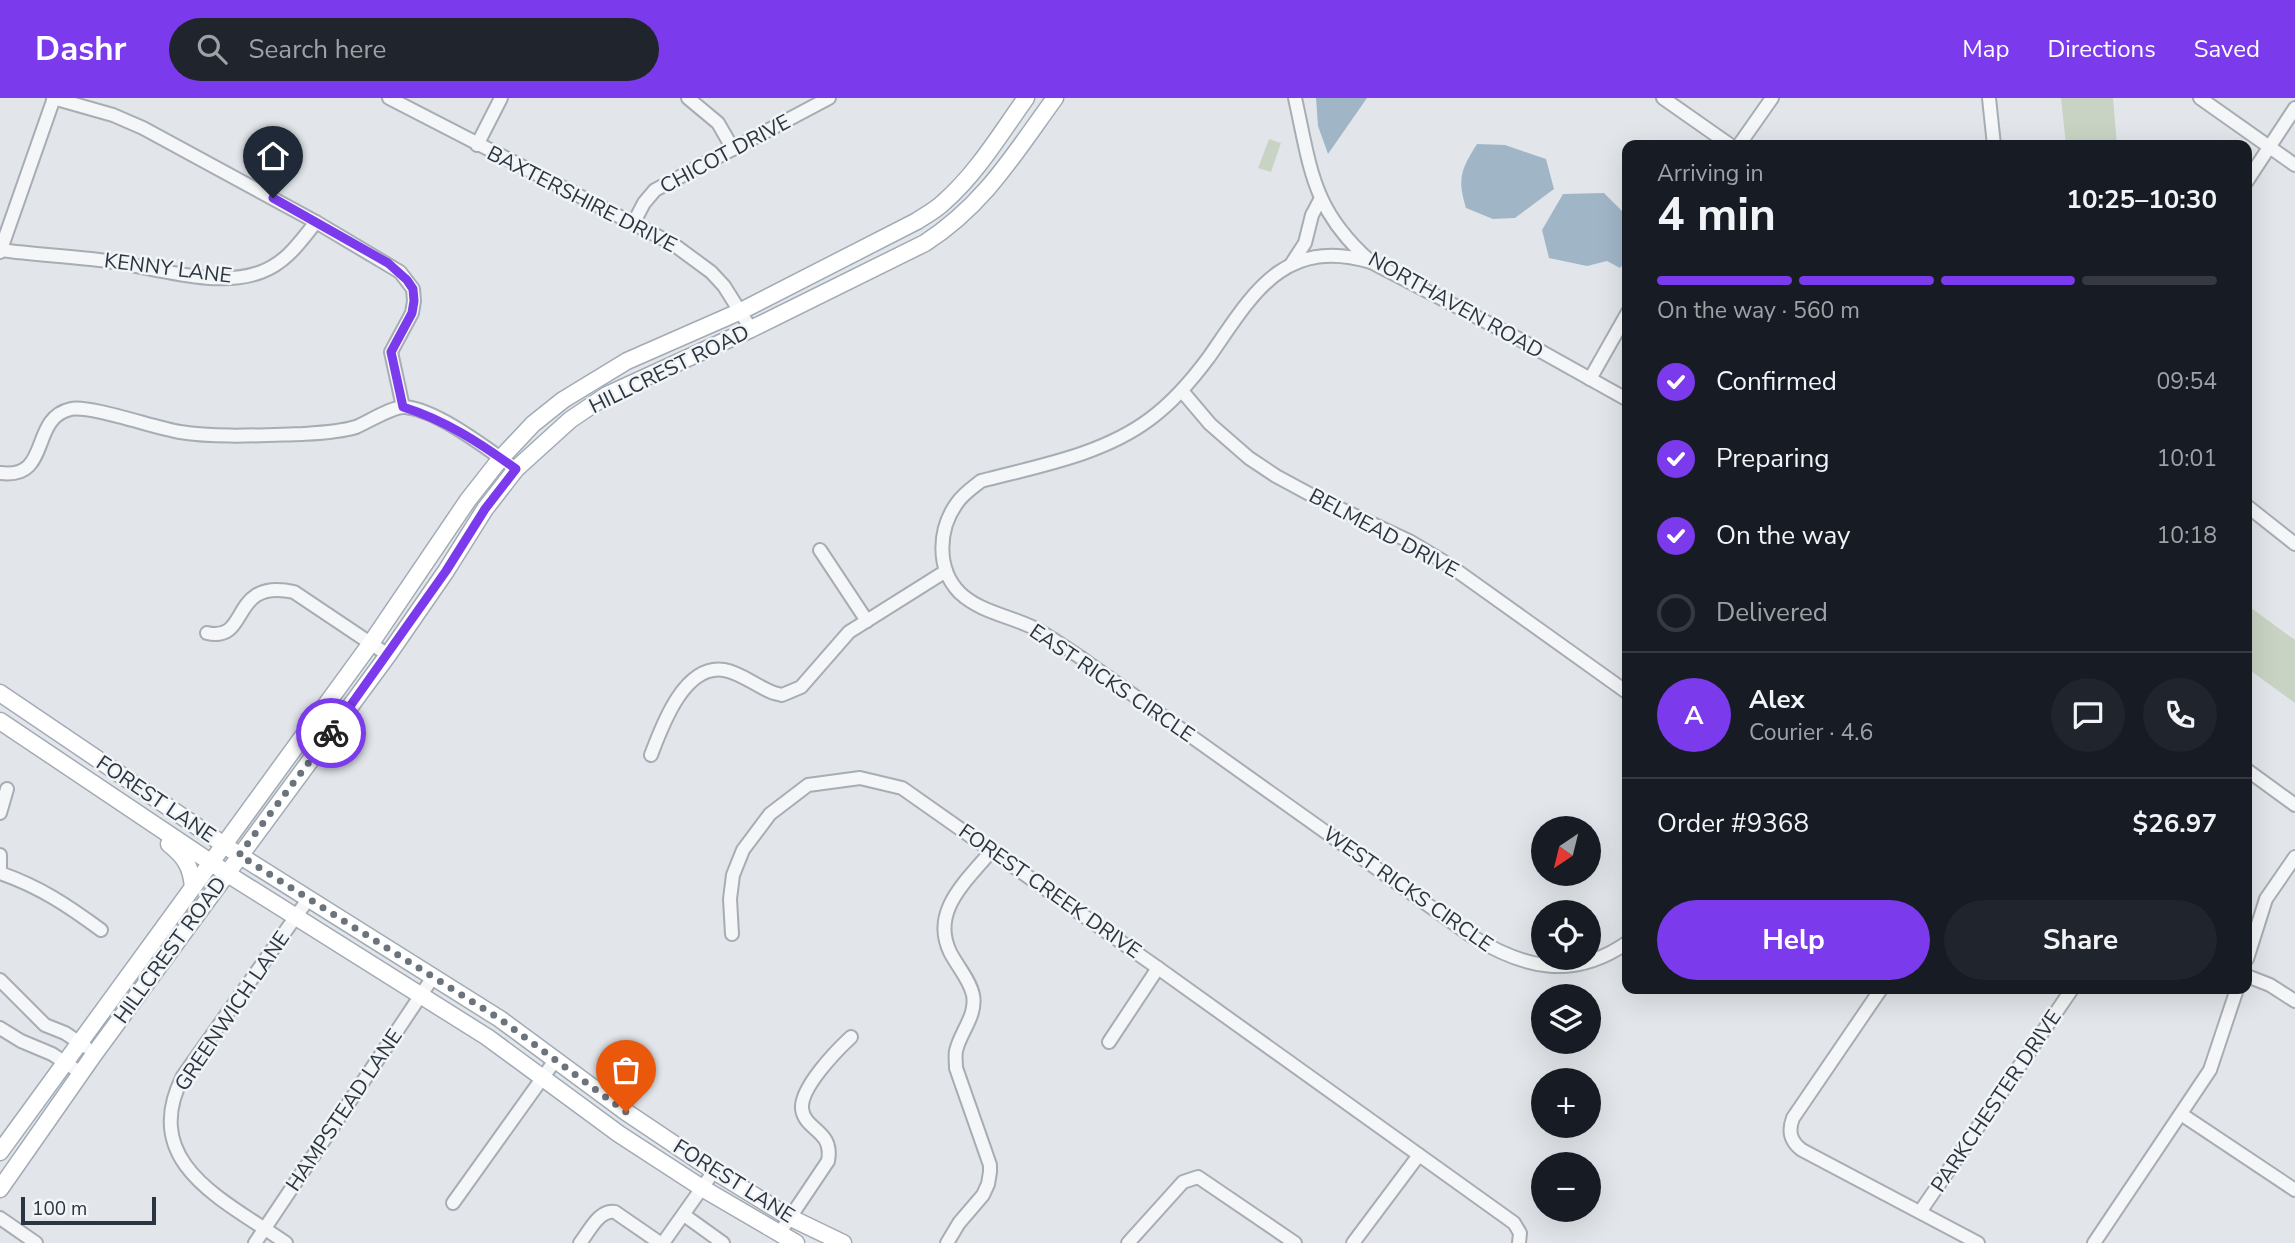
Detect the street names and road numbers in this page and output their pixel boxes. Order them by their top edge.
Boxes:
street label: CHICOT DRIVE [655,108,795,200]
street label: BAXTERSHIRE DRIVE [482,139,682,259]
street label: NORTHAVEN ROAD [1363,245,1549,365]
street label: KENNY LANE [103,246,233,290]
street label: HILLCREST ROAD [584,318,754,420]
street label: BELMEAD DRIVE [1304,482,1464,584]
street label: EAST RICKS CIRCLE [1024,617,1200,749]
street label: FOREST LANE [91,749,221,849]
street label: FOREST CREEK DRIVE [953,817,1147,965]
street label: WEST RICKS CIRCLE [1317,820,1499,958]
street label: HILLCREST ROAD [107,871,233,1029]
street label: GREENWICH LANE [168,925,296,1097]
street label: PARKCHESTER DRIVE [1924,1004,2068,1198]
street label: HAMPSTEAD LANE [279,1023,409,1197]
street label: FOREST LANE [668,1133,800,1229]

